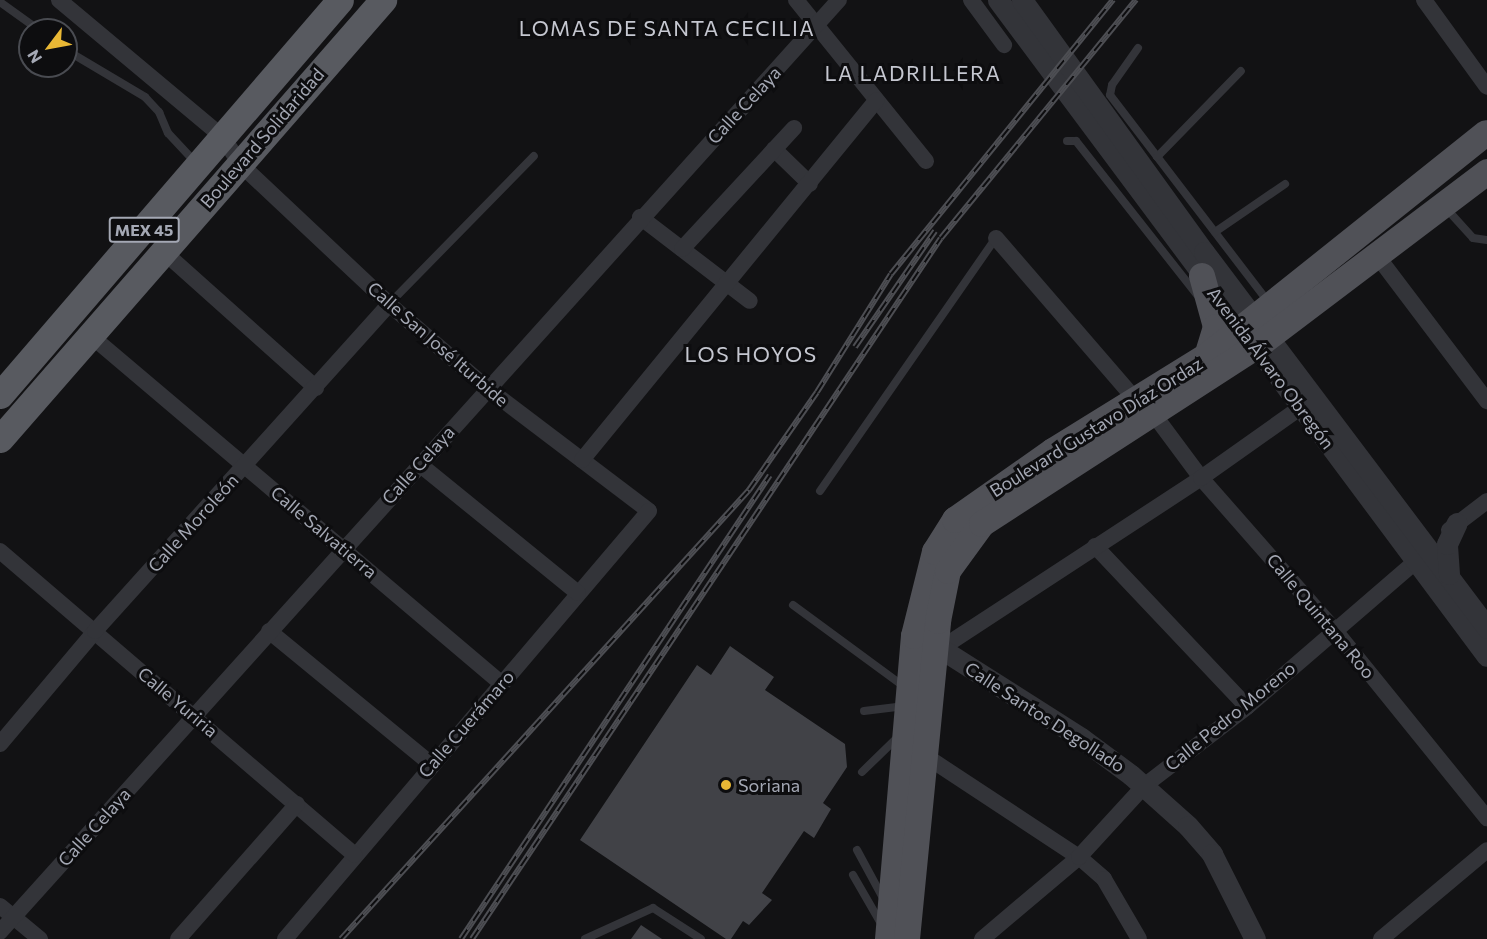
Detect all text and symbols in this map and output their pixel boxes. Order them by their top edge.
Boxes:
district label: LOMAS DE SANTA CECILIA [519,15,815,41]
north arrow [18,18,78,78]
text: N [23,47,45,67]
district label: LA LADRILLERA [824,60,1002,86]
street label: Calle Celaya [703,62,785,148]
street label: Boulevard Solidaridad [196,64,328,212]
road number: MEX 45 [108,217,180,243]
street label: Calle San José Iturbide [363,277,513,411]
street label: Avenida Álvaro Obregón [1203,283,1339,453]
district label: LOS HOYOS [684,341,818,367]
street label: Boulevard Gustavo Díaz Ordaz [986,353,1206,501]
street label: Calle Celaya [377,421,459,509]
street label: Calle Moroleón [143,469,243,577]
street label: Calle Salvatierra [267,481,381,583]
street label: Calle Quintana Roo [1262,549,1380,683]
street label: Calle Santos Degollado [961,657,1129,777]
street label: Calle Pedro Moreno [1161,657,1299,775]
street label: Calle Yuriria [134,662,222,742]
street label: Calle Cuerámaro [414,666,518,782]
place label: Soriana [738,774,800,796]
marker: Soriana [719,778,733,792]
street label: Calle Celaya [53,783,135,871]

